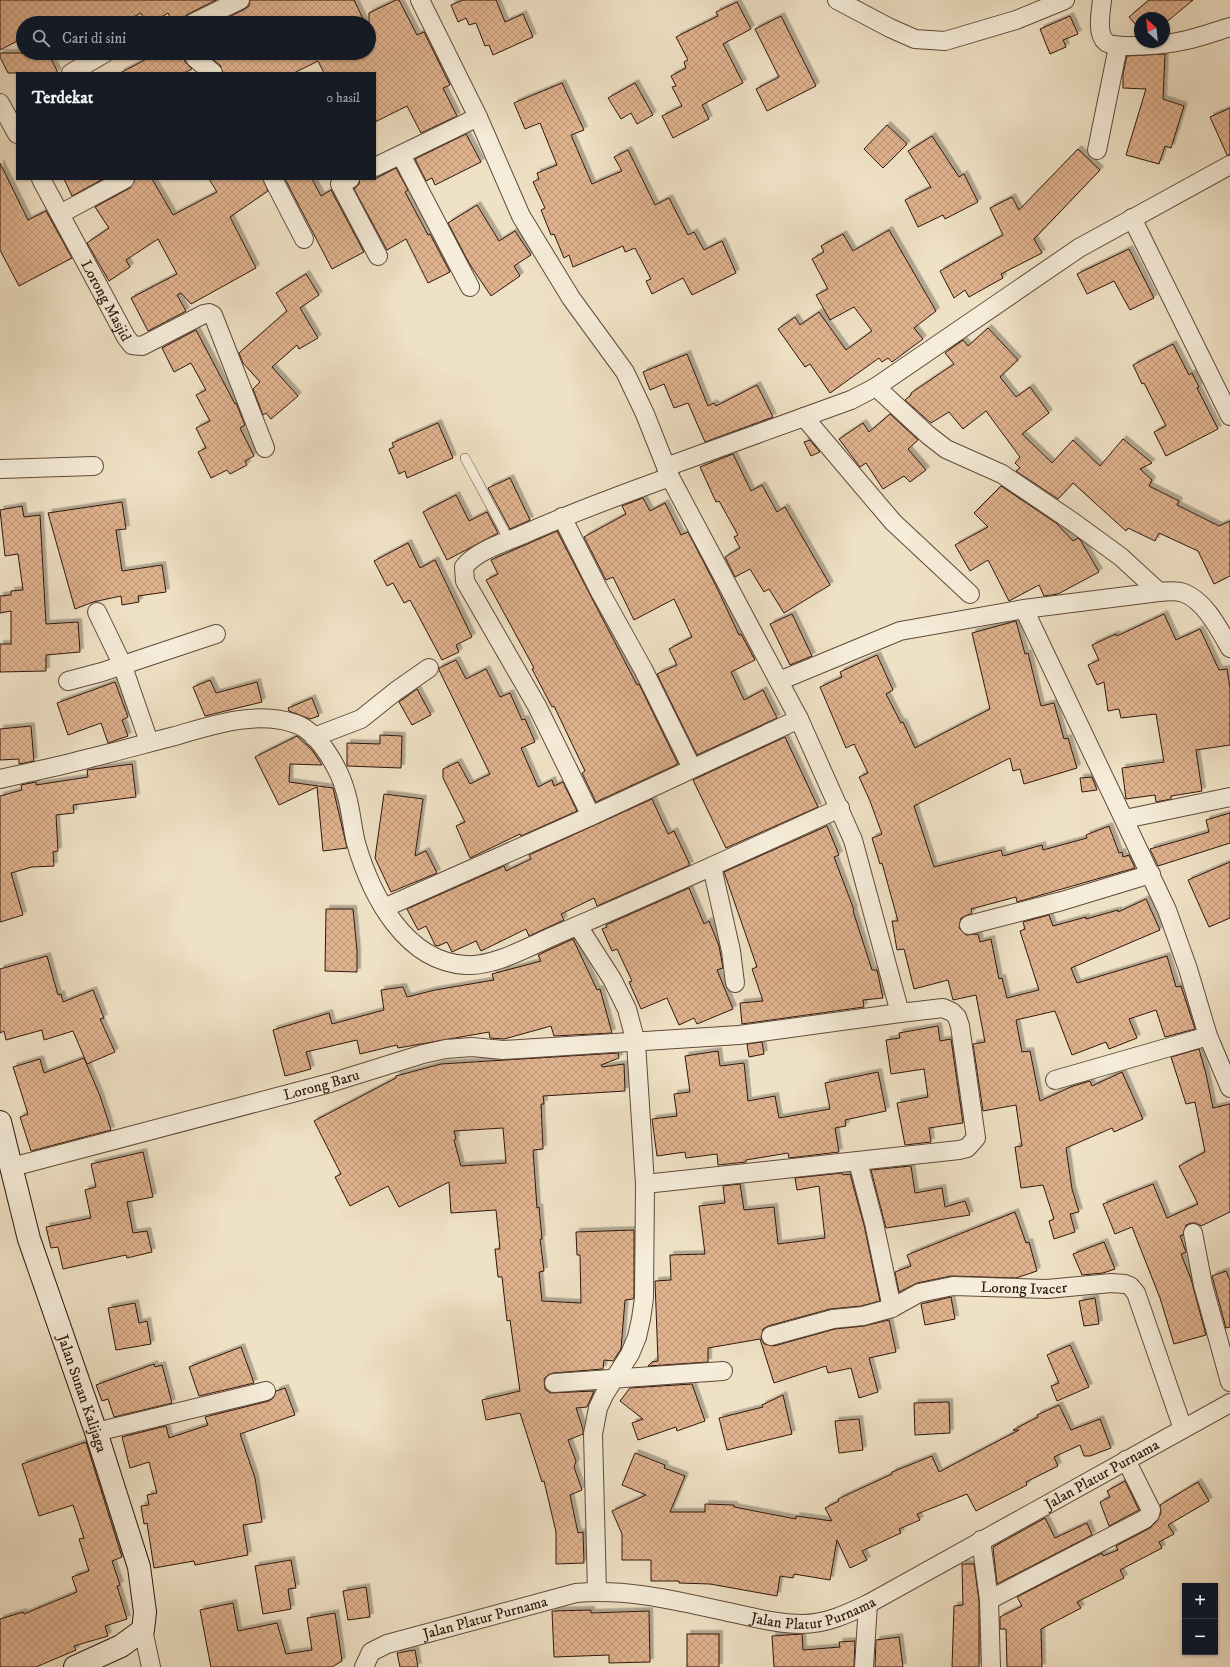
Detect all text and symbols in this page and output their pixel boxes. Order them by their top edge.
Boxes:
north arrow [1134,12,1170,48]
search box [16,16,376,60]
icon: search [30,27,52,49]
text: Cari di sini [62,29,126,48]
text: Terdekat [32,87,93,109]
text: 0 hasil [326,90,360,106]
street label: Lorong Masjid [77,257,136,345]
street label: Lorong Baru [281,1065,362,1104]
street label: Lorong Ivacer [980,1277,1068,1299]
street label: Jalan Sunan Kalijaga [53,1330,112,1455]
street label: Jalan Platur Purnama [1039,1435,1163,1515]
map controls [1182,1583,1218,1655]
button: + [1182,1583,1218,1619]
street label: Jalan Platur Purnama [419,1592,550,1644]
street label: Jalan Platur Purnama [747,1592,879,1634]
button: − [1182,1619,1218,1655]

